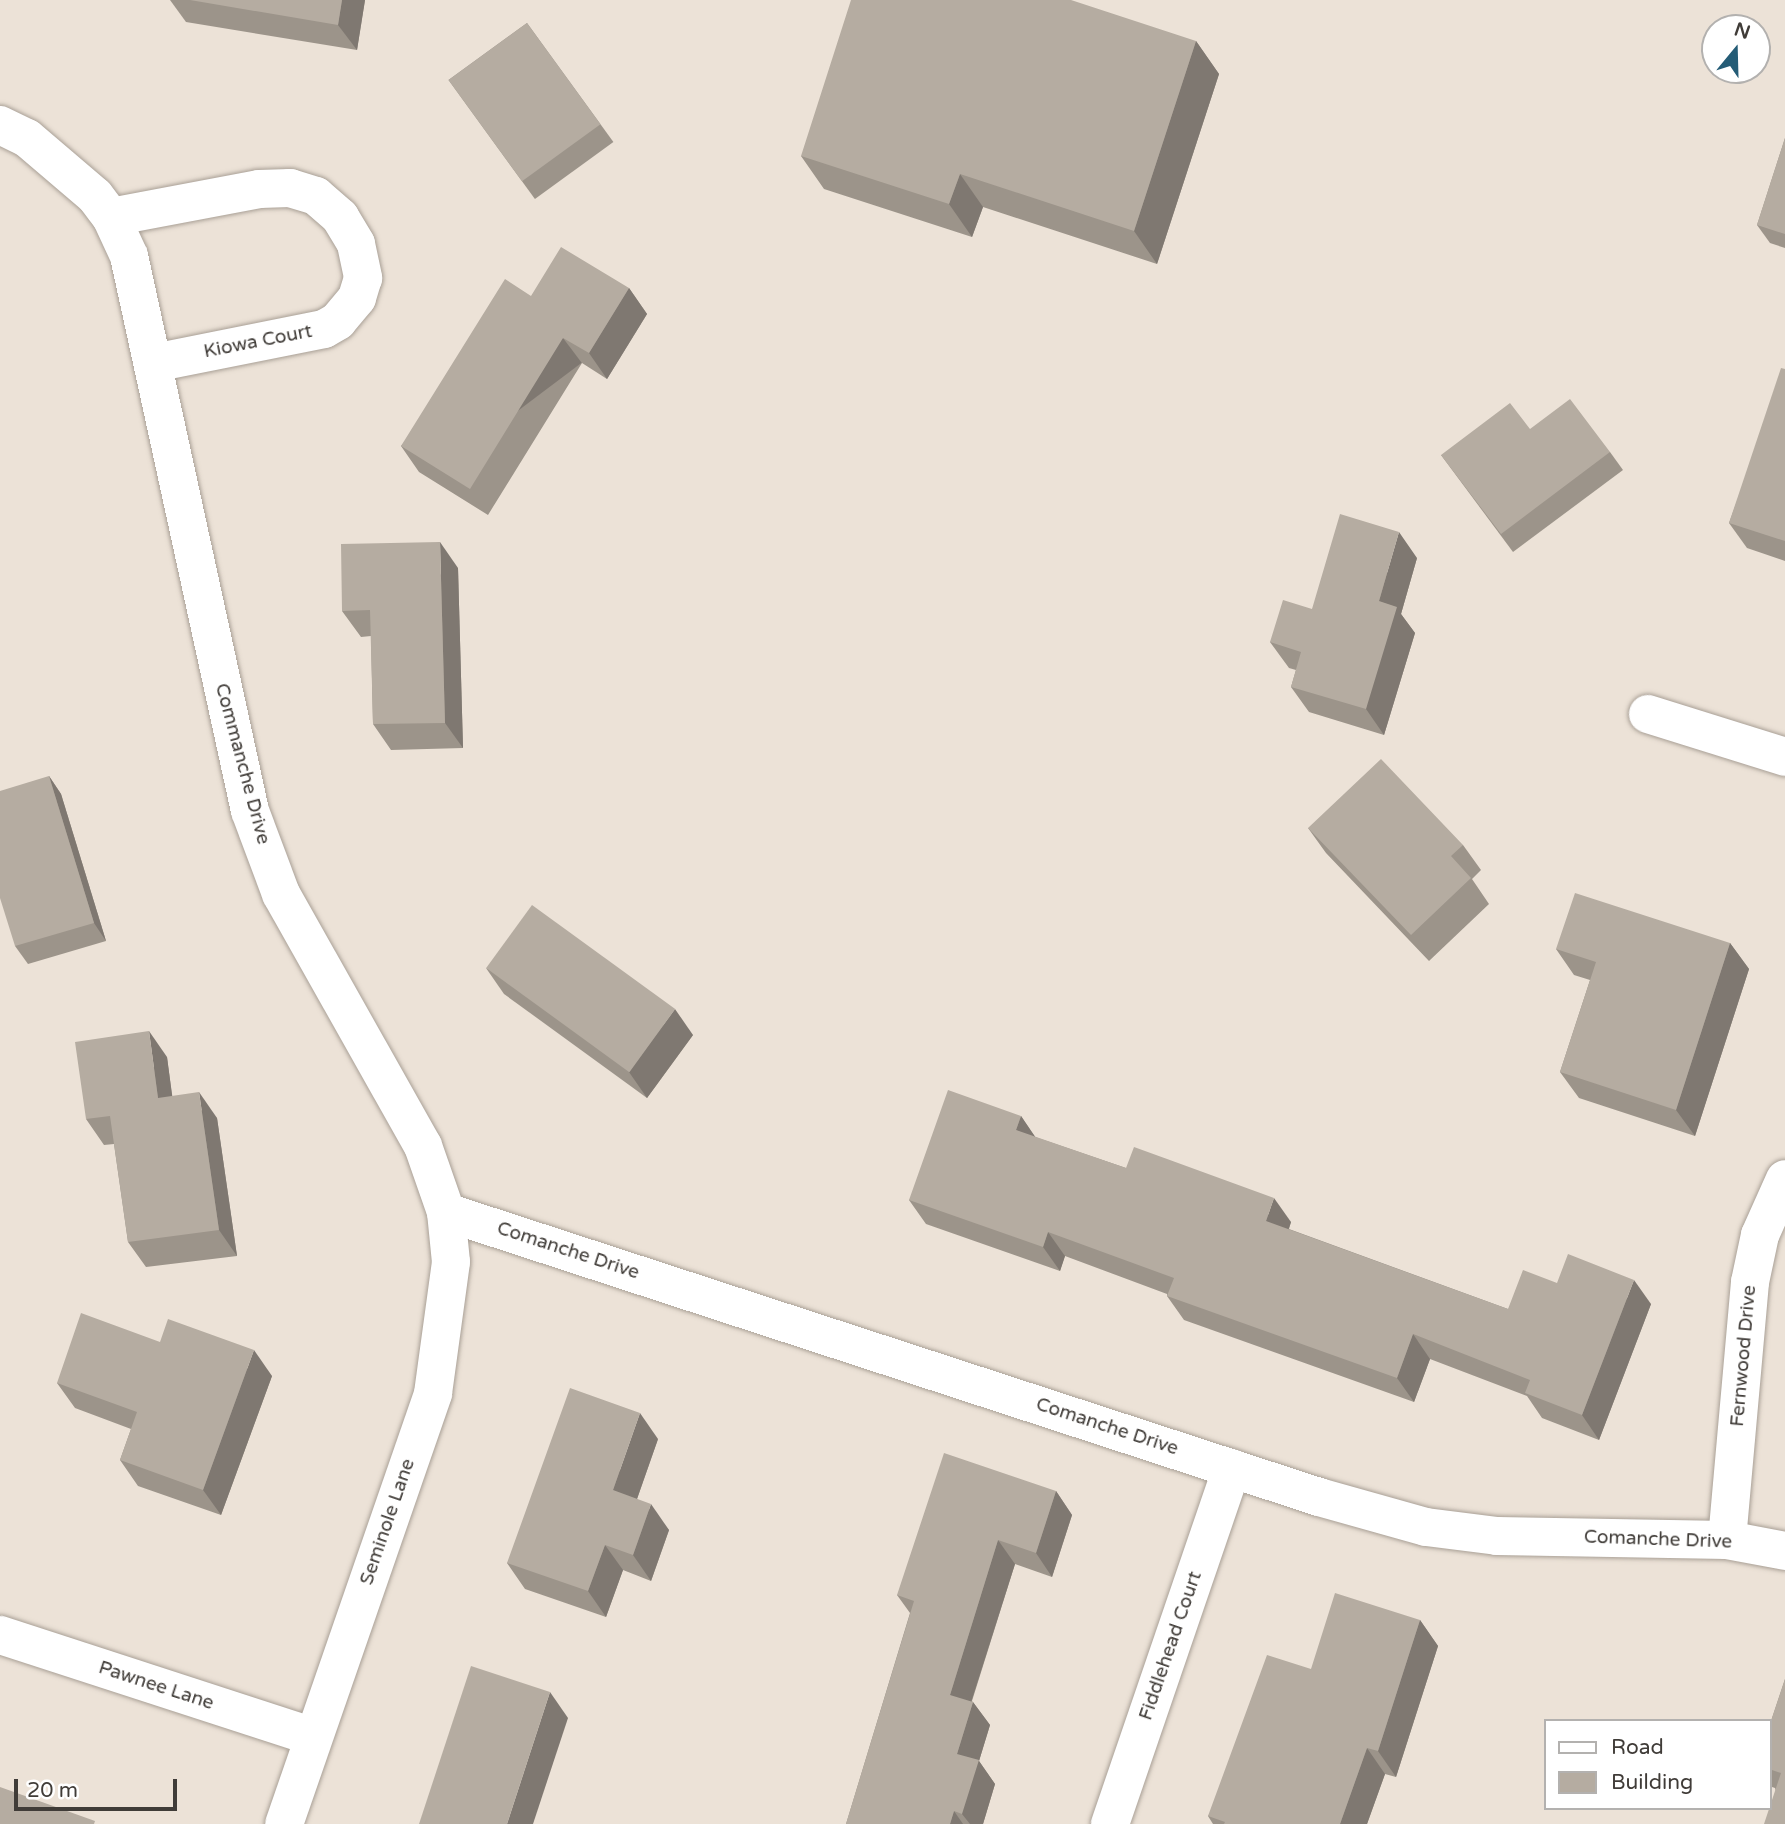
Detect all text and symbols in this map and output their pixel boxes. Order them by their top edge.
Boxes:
north arrow [1701,14,1771,84]
text: N [1731,18,1753,44]
street label: Kiowa Court [202,320,314,364]
street label: Commanche Drive [210,681,274,847]
street label: Comanche Drive [494,1217,642,1285]
street label: Fernwood Drive [1726,1284,1762,1428]
street label: Comanche Drive [1033,1393,1181,1461]
street label: Seminole Lane [356,1456,420,1588]
street label: Comanche Drive [1583,1526,1733,1554]
street label: Fiddlehead Court [1135,1569,1207,1723]
street label: Pawnee Lane [96,1657,216,1715]
legend [1544,1719,1771,1810]
text: Road [1611,1735,1664,1760]
scale bar [18,1764,180,1808]
text: Building [1611,1770,1693,1795]
text: 20 m [27,1778,78,1803]

